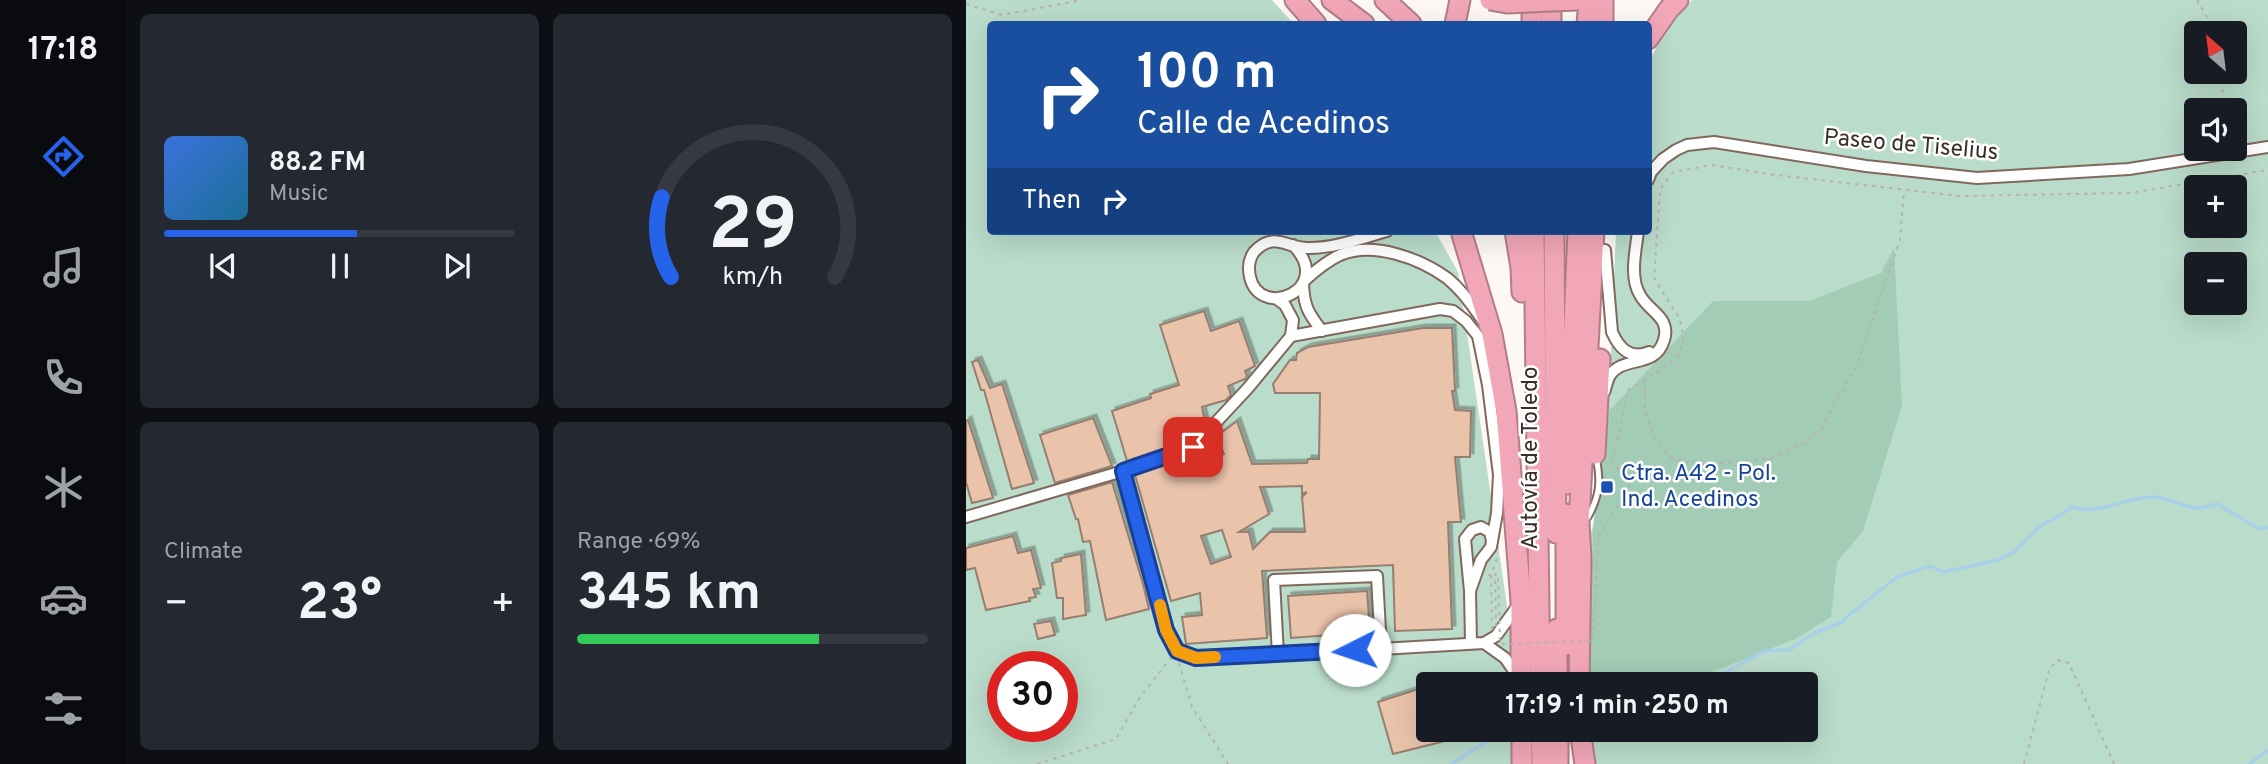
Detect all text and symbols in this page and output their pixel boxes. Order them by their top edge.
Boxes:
north arrow [2184,21,2247,84]
map controls [2184,21,2247,315]
text: 17:18 [28,31,98,71]
text: 100 m [1137,44,1276,106]
icon: right [1022,49,1113,140]
button: sound [2184,98,2247,161]
text: Calle de Acedinos [1137,105,1390,145]
street label: Paseo de Tiselius [1822,124,2000,168]
icon: directions [39,132,88,181]
text: 88.2 FM [269,147,366,180]
button: + [2184,175,2247,238]
text: Music [269,180,329,209]
icon: right [1095,182,1133,220]
text: 29 [708,183,797,275]
text: Then [1022,185,1081,218]
icon: music [39,243,88,292]
icon: previous [204,247,242,285]
icon: pause [321,247,359,285]
icon: next [438,247,476,285]
button: − [2184,252,2247,315]
text: km/h [722,262,783,294]
icon: phone [39,353,88,402]
street label: Autovía de Toledo [1517,366,1546,550]
pin [1163,417,1223,477]
icon: arrive [1174,428,1212,466]
place label: Ctra. A42 - Pol. Ind. Acedinos [1621,460,1776,515]
icon: climate [39,463,88,512]
marker: Ctra. A42 - Pol. Ind. Acedinos [1599,479,1615,495]
text: Range · 69% [577,528,700,557]
text: Climate [164,538,243,567]
text: 345 km [577,562,761,628]
text: 23° [297,572,382,638]
icon: car [39,574,88,623]
text: − [164,581,189,630]
text: + [490,581,515,630]
position arrow [1318,613,1392,687]
speed limit sign: 30 [987,651,1078,742]
icon: filters [39,684,88,733]
text: 17:19 · 1 min · 250 m [1505,690,1729,723]

